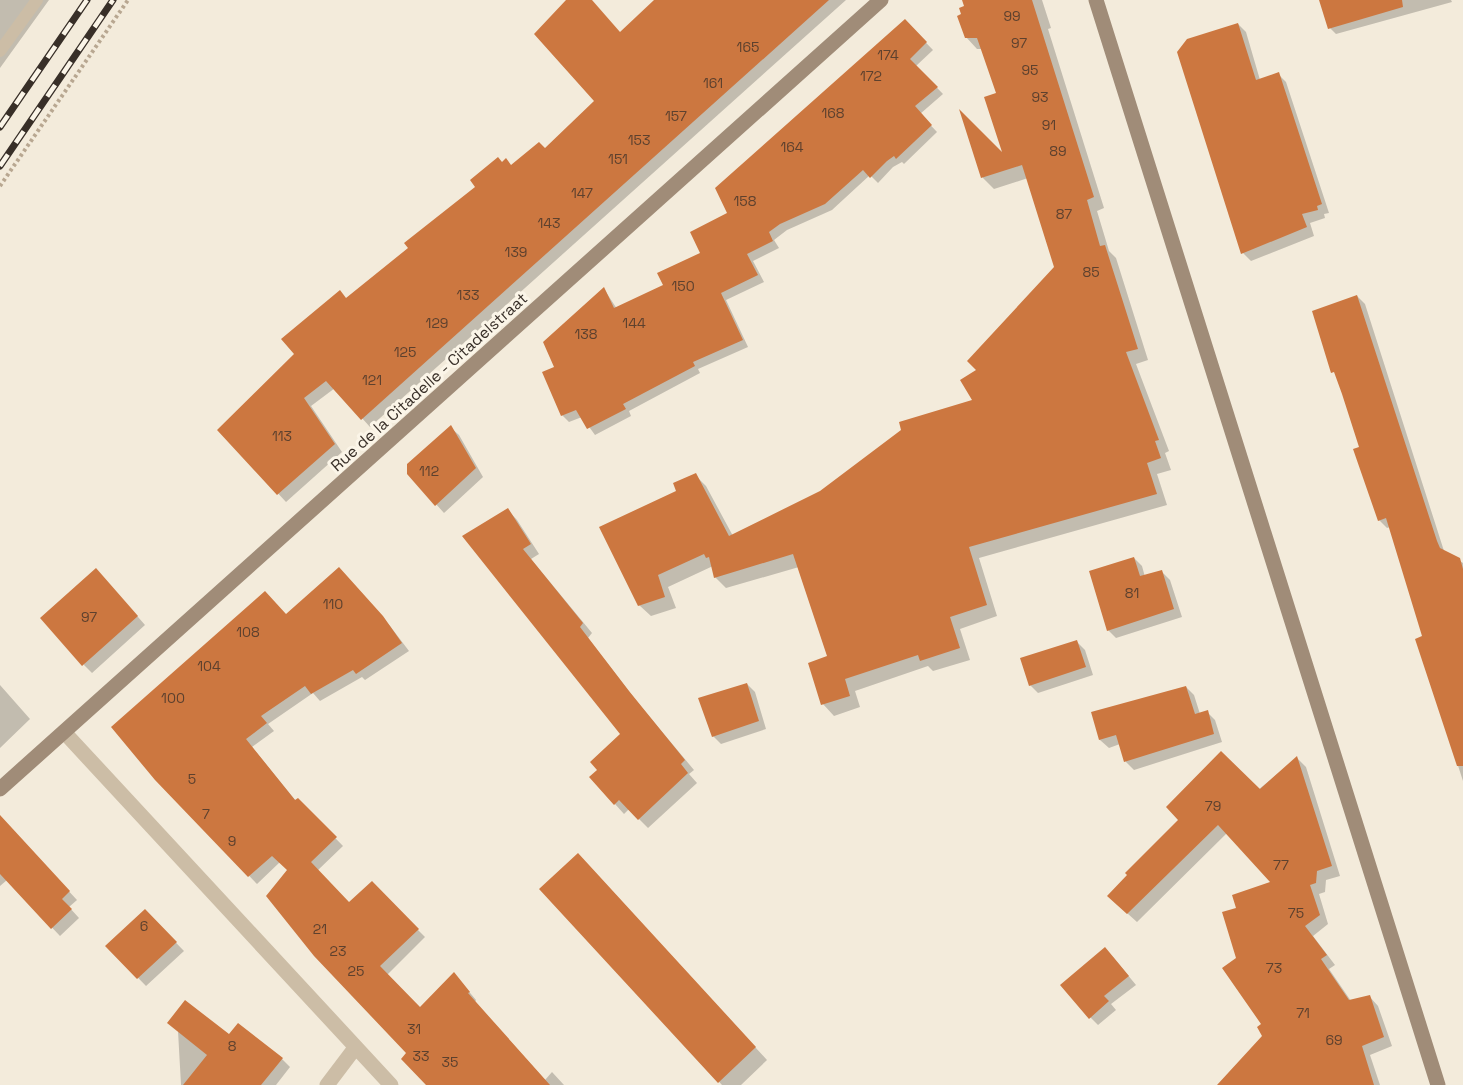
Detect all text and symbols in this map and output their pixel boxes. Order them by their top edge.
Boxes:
house number: 99 [1003,7,1021,25]
house number: 97 [1011,34,1027,52]
house number: 165 [737,38,759,56]
house number: 174 [877,46,899,64]
house number: 95 [1022,61,1038,79]
house number: 172 [860,67,882,85]
house number: 161 [703,74,723,92]
house number: 93 [1031,88,1049,106]
house number: 168 [821,104,845,122]
house number: 157 [665,107,687,125]
house number: 91 [1042,116,1056,134]
house number: 153 [628,131,650,149]
house number: 164 [780,138,804,156]
house number: 89 [1049,142,1067,160]
house number: 151 [608,150,628,168]
house number: 147 [571,184,593,202]
house number: 158 [734,192,757,210]
house number: 87 [1056,205,1072,223]
house number: 143 [537,214,561,232]
house number: 139 [505,243,527,261]
house number: 85 [1082,263,1100,281]
house number: 150 [671,277,695,295]
house number: 133 [457,286,479,304]
street label: Rue de la Citadelle - Citadelstraat [326,288,532,476]
house number: 129 [426,314,448,332]
house number: 144 [622,314,646,332]
house number: 138 [574,325,598,343]
house number: 125 [394,343,416,361]
house number: 121 [362,371,382,389]
house number: 113 [272,427,292,445]
house number: 112 [419,462,439,480]
house number: 81 [1125,584,1139,602]
house number: 110 [323,595,343,613]
house number: 97 [81,608,97,626]
house number: 108 [236,623,260,641]
house number: 104 [197,657,221,675]
house number: 100 [161,689,185,707]
house number: 5 [188,770,196,788]
house number: 79 [1205,797,1221,815]
house number: 7 [202,805,210,823]
house number: 9 [228,832,236,850]
house number: 77 [1273,856,1289,874]
house number: 75 [1288,904,1304,922]
house number: 6 [140,917,148,935]
house number: 21 [313,920,327,938]
house number: 23 [330,942,346,960]
house number: 73 [1266,959,1282,977]
house number: 25 [348,962,364,980]
house number: 71 [1296,1004,1310,1022]
house number: 31 [407,1020,421,1038]
house number: 69 [1325,1031,1343,1049]
house number: 8 [228,1037,237,1055]
house number: 33 [413,1047,429,1065]
house number: 35 [442,1053,458,1071]

